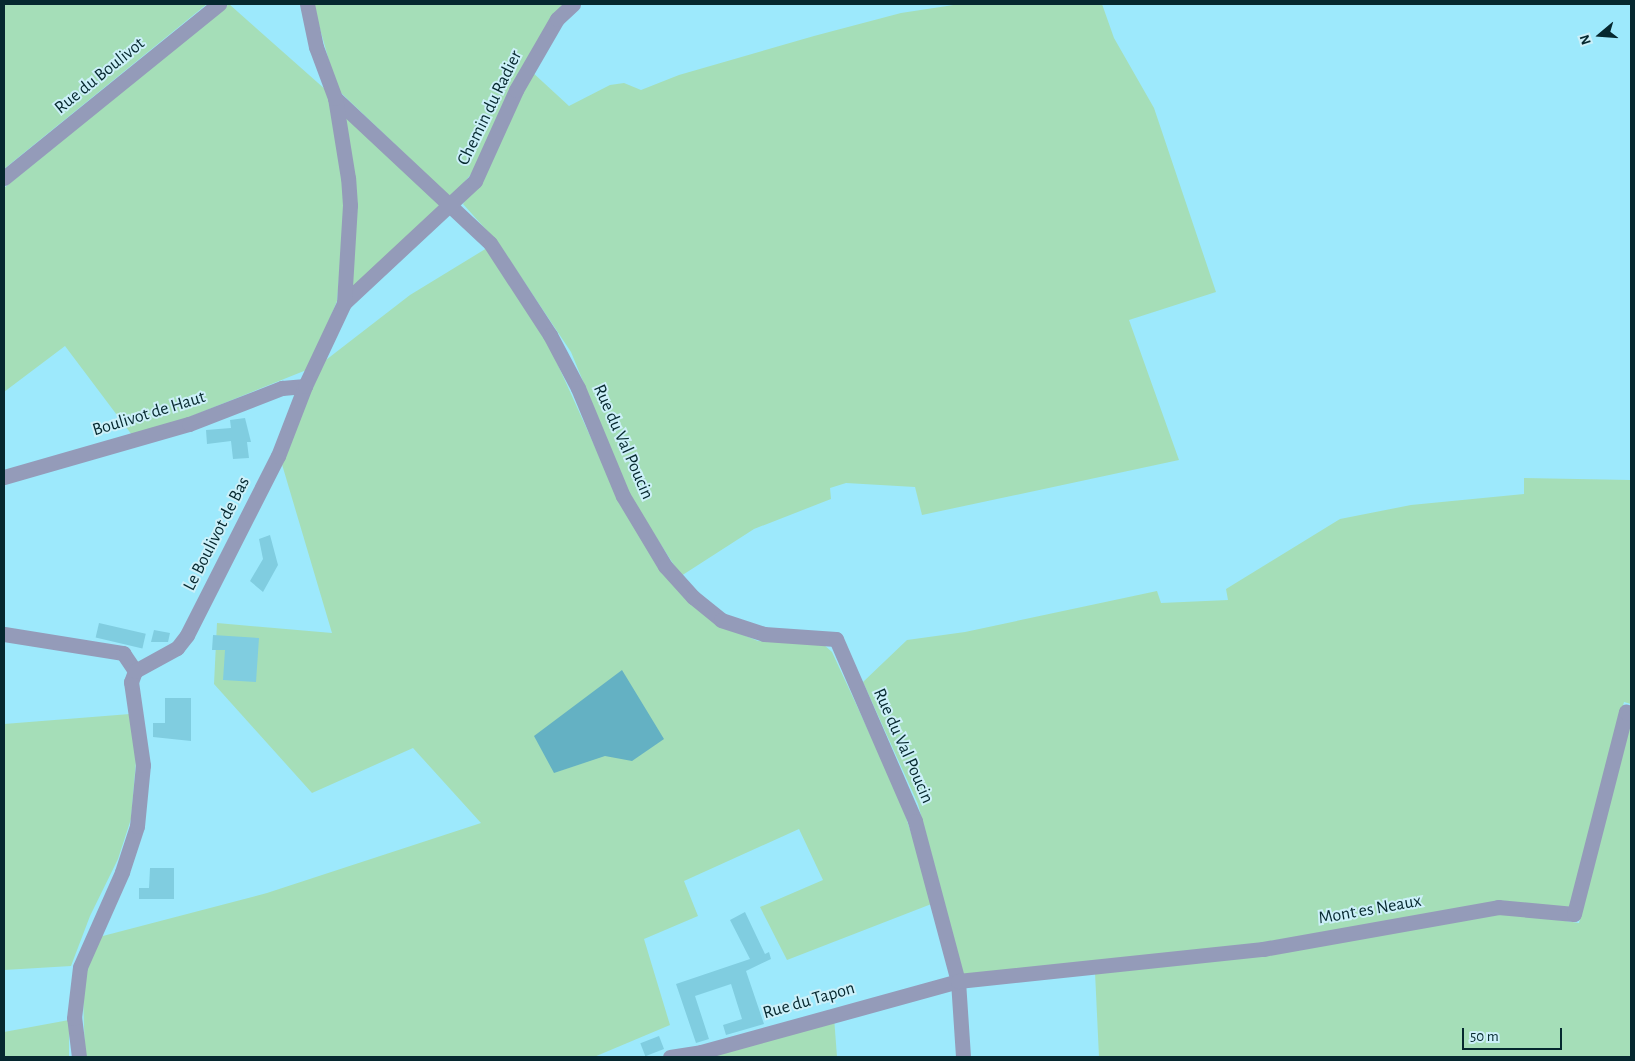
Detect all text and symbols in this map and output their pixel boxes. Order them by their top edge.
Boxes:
north arrow [1575,10,1625,60]
street label: Rue du Boulivot [51,33,149,119]
text: N [1578,33,1594,46]
street label: Chemin du Radier [453,47,527,169]
street label: Rue du Val Poucin [588,381,658,503]
street label: Boulivot de Haut [90,387,208,441]
street label: Le Boulivot de Bas [179,473,255,595]
street label: Rue du Val Poucin [868,685,938,807]
street label: Mont es Neaux [1317,890,1423,930]
street label: Rue du Tapon [761,978,857,1024]
scale bar [1465,1018,1565,1050]
text: 50 m [1470,1029,1499,1044]

